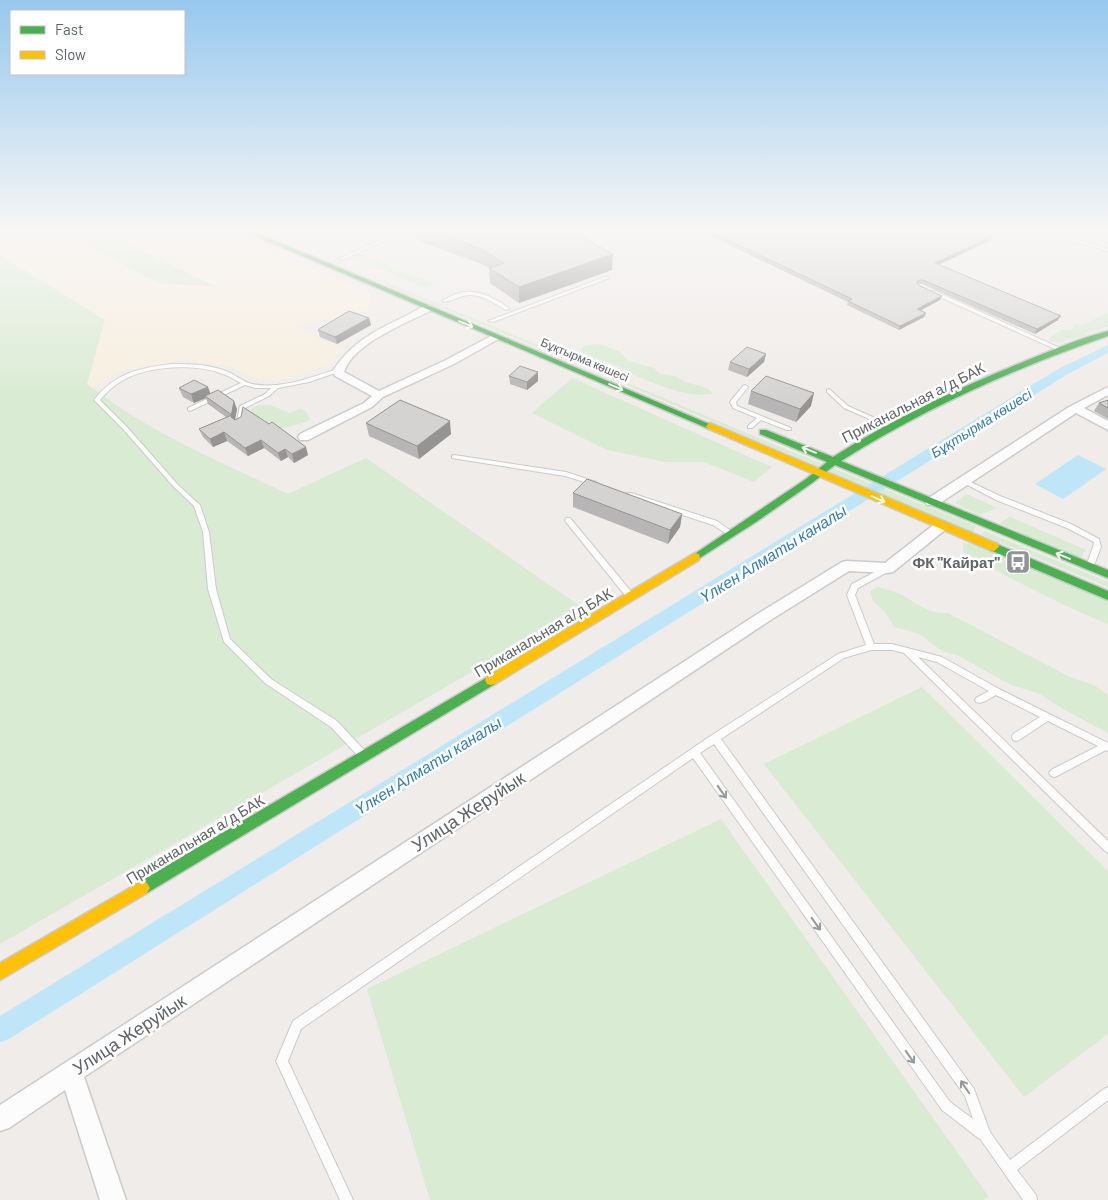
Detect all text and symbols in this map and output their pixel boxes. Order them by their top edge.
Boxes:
legend [10,10,185,75]
text: Fast [55,20,83,38]
text: Slow [55,45,86,63]
one-way arrow [458,319,473,329]
street label: Бұқтырма көшесі [539,334,631,385]
street label: Приканальная а/д БАК [839,358,988,446]
one-way arrow [608,382,623,392]
water label: Бұқтырма көшесі [927,385,1036,461]
one-way arrow [802,445,817,454]
one-way arrow [870,494,885,504]
water label: Үлкен Алматы каналы [696,500,850,606]
bus stop icon: ФК "Кайрат" [1005,549,1031,575]
one-way arrow [1056,550,1071,560]
place label: ФК "Кайрат" [913,553,1001,571]
street label: Приканальная а/д БАК [471,583,616,680]
water label: Үлкен Алматы каналы [351,712,505,818]
street label: Улица Жеруйык [407,766,529,856]
one-way arrow [717,785,727,799]
street label: Приканальная а/д БАК [123,790,268,887]
one-way arrow [811,917,821,931]
street label: Улица Жеруйык [68,989,190,1079]
one-way arrow [905,1050,915,1064]
one-way arrow [960,1081,970,1095]

